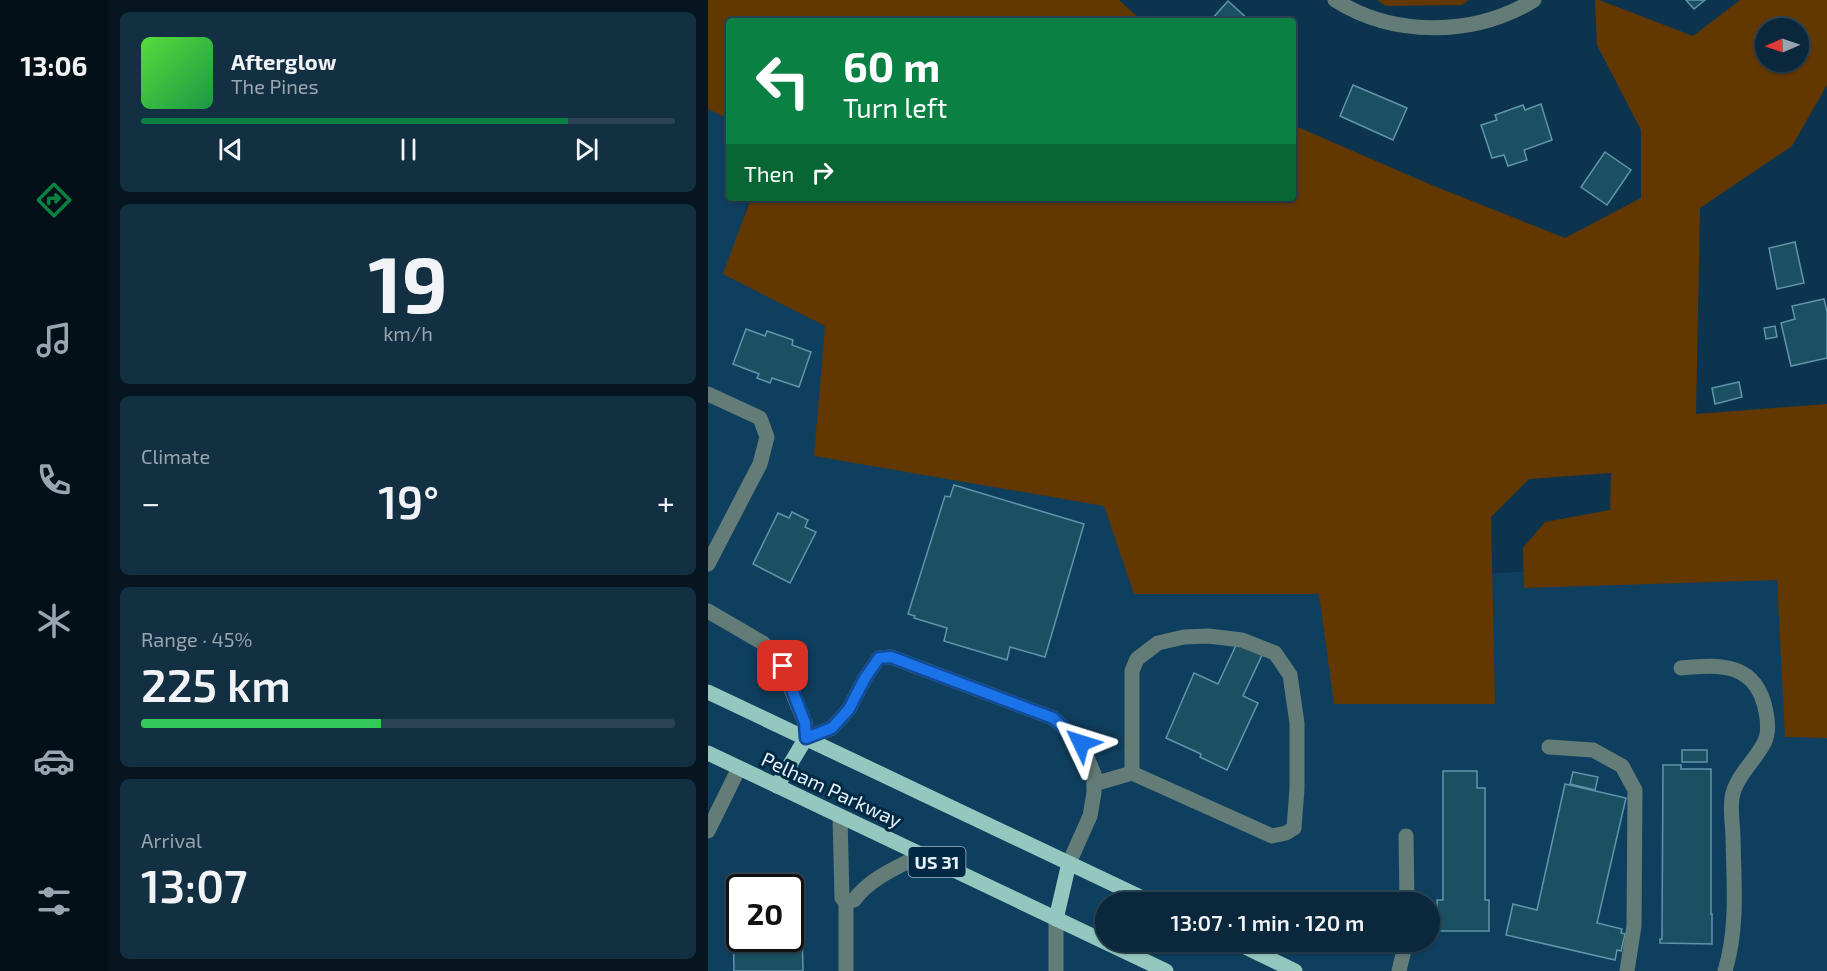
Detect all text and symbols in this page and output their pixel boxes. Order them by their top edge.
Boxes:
north arrow [1755,18,1809,72]
map controls [1755,18,1809,72]
text: 60 m [843,40,940,90]
icon: left [744,42,822,120]
text: Afterglow [231,48,336,74]
text: 13:06 [21,49,87,81]
text: The Pines [231,74,319,98]
text: Turn left [843,91,947,123]
icon: previous [214,133,247,166]
icon: pause [392,133,425,166]
icon: next [570,133,603,166]
icon: right [806,156,839,189]
text: Then [744,160,794,186]
icon: directions [33,179,75,221]
text: 19 [368,235,448,329]
icon: music [33,319,75,361]
text: km/h [383,321,433,345]
text: Climate [141,444,210,468]
icon: phone [33,459,75,501]
text: 19° [378,474,439,528]
text: − [141,482,160,522]
text: + [657,482,675,522]
icon: climate [33,600,75,642]
text: Range · 45% [141,627,252,651]
pin [757,640,808,691]
icon: arrive [766,649,799,682]
text: 225 km [141,657,291,711]
position arrow [1049,711,1113,775]
icon: car [33,740,75,782]
street label: Pelham Parkway [758,746,906,832]
text: Arrival [141,828,202,852]
road number: US 31 [908,847,966,877]
text: 13:07 [141,858,248,912]
speed limit sign: 20 [726,874,804,952]
icon: filters [33,880,75,922]
text: 13:07 · 1 min · 120 m [1171,909,1364,935]

